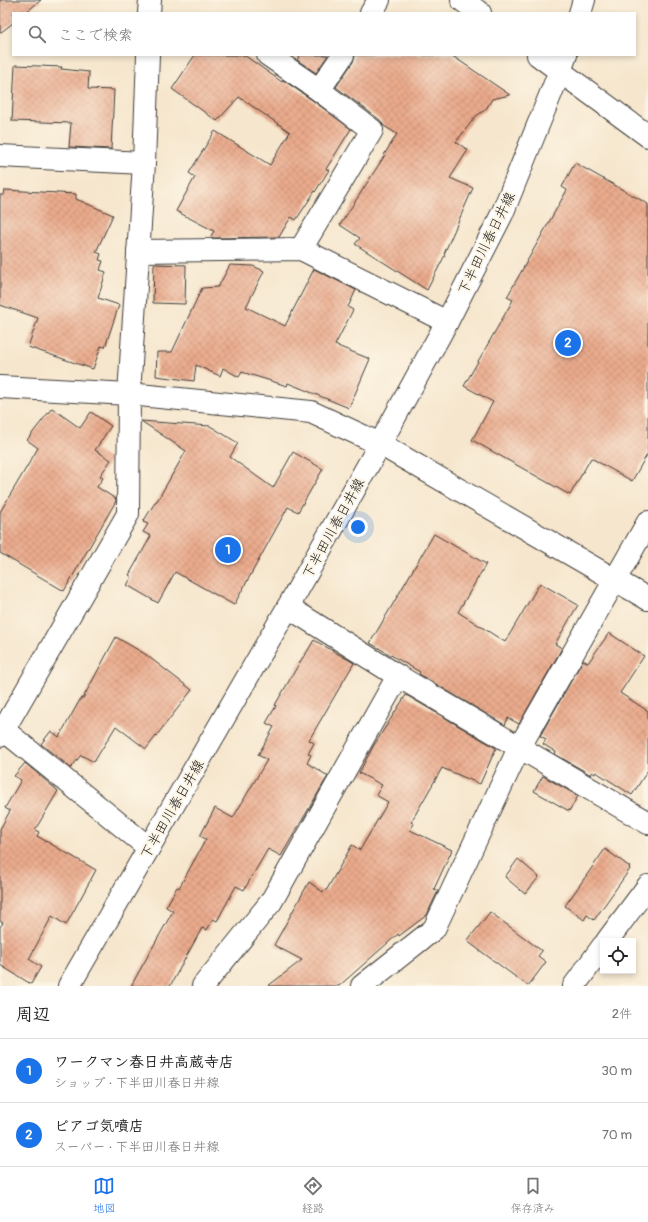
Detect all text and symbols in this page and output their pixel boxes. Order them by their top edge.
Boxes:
search box [12,12,636,56]
icon: search [26,23,48,45]
text: ここで検索 [58,26,133,45]
street label: 下半田川春日井線 [454,189,519,297]
pin: 2 [555,328,581,358]
street label: 下半田川春日井線 [299,475,368,581]
your location [348,517,368,537]
pin: 1 [215,535,241,565]
street label: 下半田川春日井線 [137,757,208,862]
map controls [600,938,636,974]
button: locate [600,938,636,974]
text: 周辺 [16,1004,50,1025]
text: 2件 [612,1006,632,1022]
text: ワークマン春日井高蔵寺店 [54,1053,234,1072]
text: 1 [26,1063,32,1079]
text: 30 m [602,1063,632,1079]
text: ショップ · 下半田川春日井線 [54,1075,219,1091]
text: ピアゴ気噴店 [54,1117,144,1136]
text: 2 [25,1127,33,1143]
text: 70 m [602,1127,632,1143]
text: スーパー · 下半田川春日井線 [54,1139,219,1155]
tab: 地図 [93,1175,115,1215]
tab: 経路 [302,1175,324,1215]
tab: 保存済み [511,1175,555,1215]

